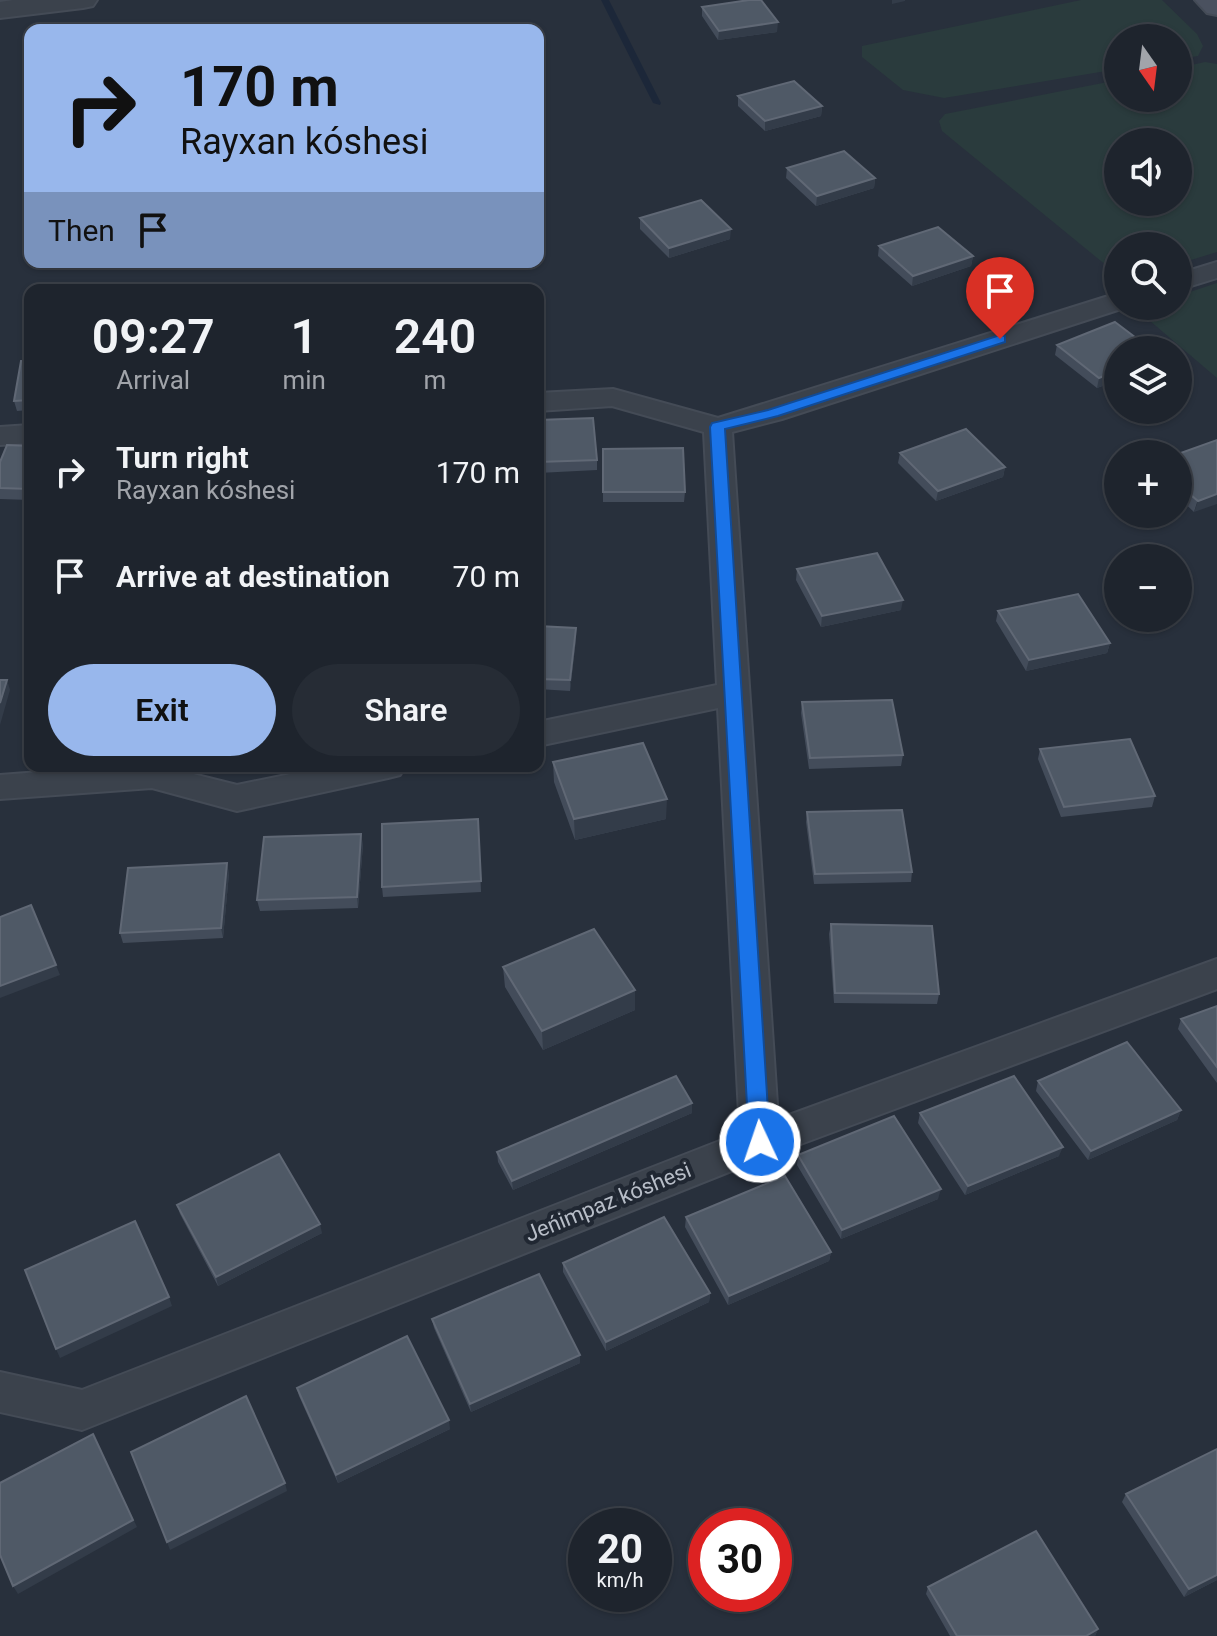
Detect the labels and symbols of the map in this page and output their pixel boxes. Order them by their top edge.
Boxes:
north arrow [1104,24,1192,112]
pin [966,257,1034,339]
position arrow [718,1100,802,1184]
street label: Jeńimpaz kóshesi [521,1157,695,1247]
speed limit sign: 30 [688,1508,792,1612]

